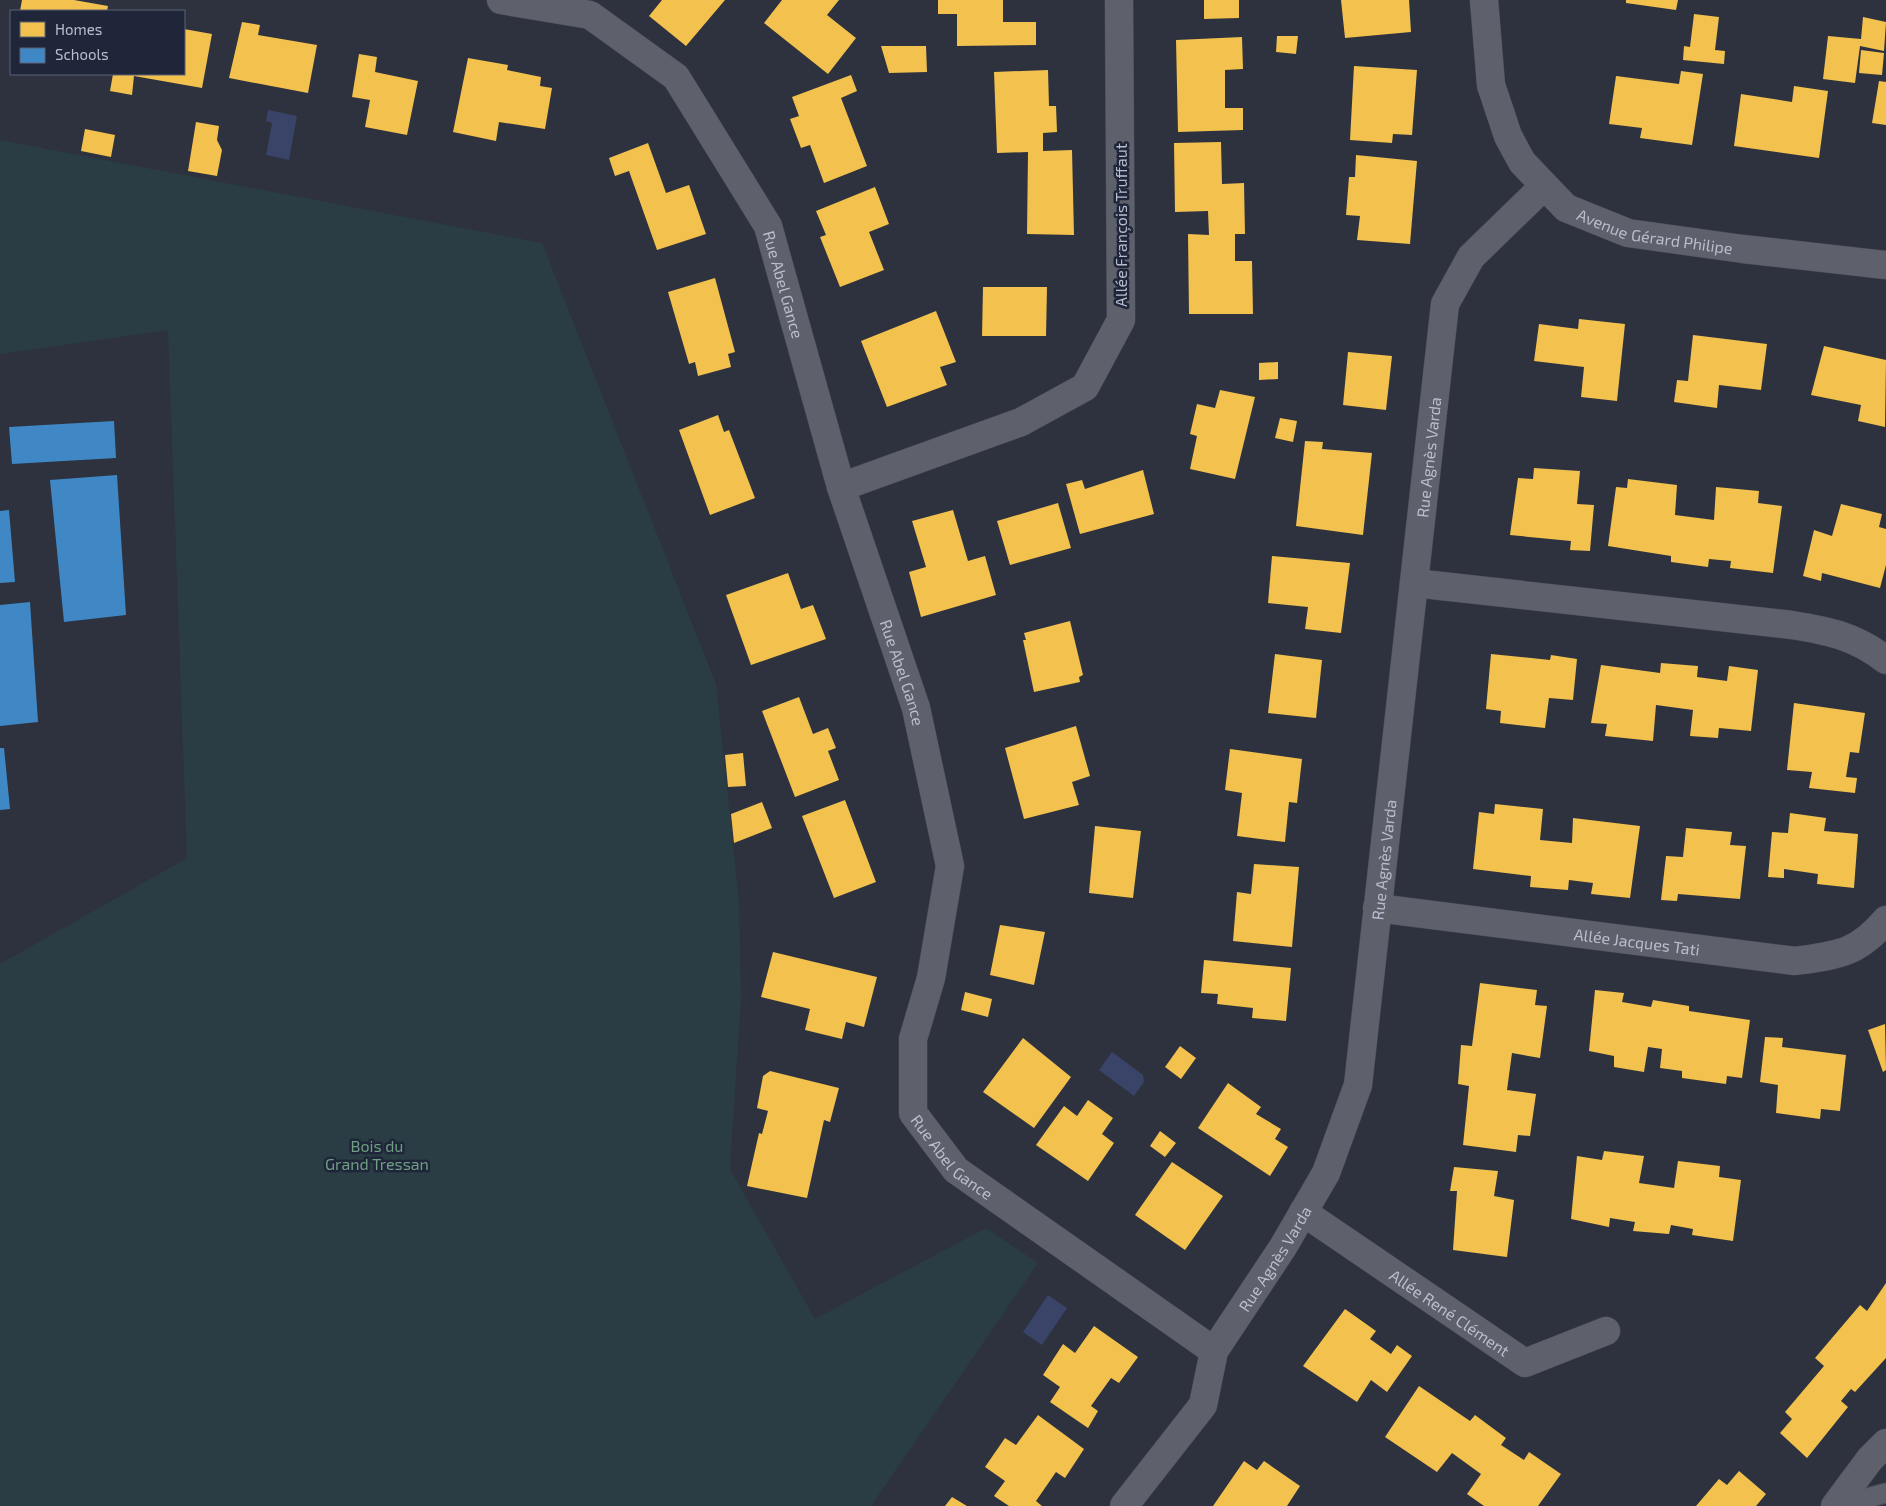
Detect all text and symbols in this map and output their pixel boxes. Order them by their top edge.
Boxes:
legend [10,10,185,75]
text: Homes [55,20,102,38]
text: Schools [55,45,109,63]
street label: Allée François Truffaut [1111,143,1131,307]
street label: Avenue Gérard Philipe [1575,204,1734,257]
street label: Rue Abel Gance [760,228,808,340]
street label: Rue Agnès Varda [1412,396,1444,519]
street label: Rue Abel Gance [877,617,929,727]
street label: Rue Agnès Varda [1367,798,1399,921]
street label: Allée Jacques Tati [1573,924,1701,958]
street label: Rue Abel Gance [908,1110,997,1203]
park label: Bois du Grand Tressan [325,1136,429,1173]
street label: Rue Agnès Varda [1234,1202,1315,1315]
street label: Allée René Clément [1387,1265,1514,1360]

